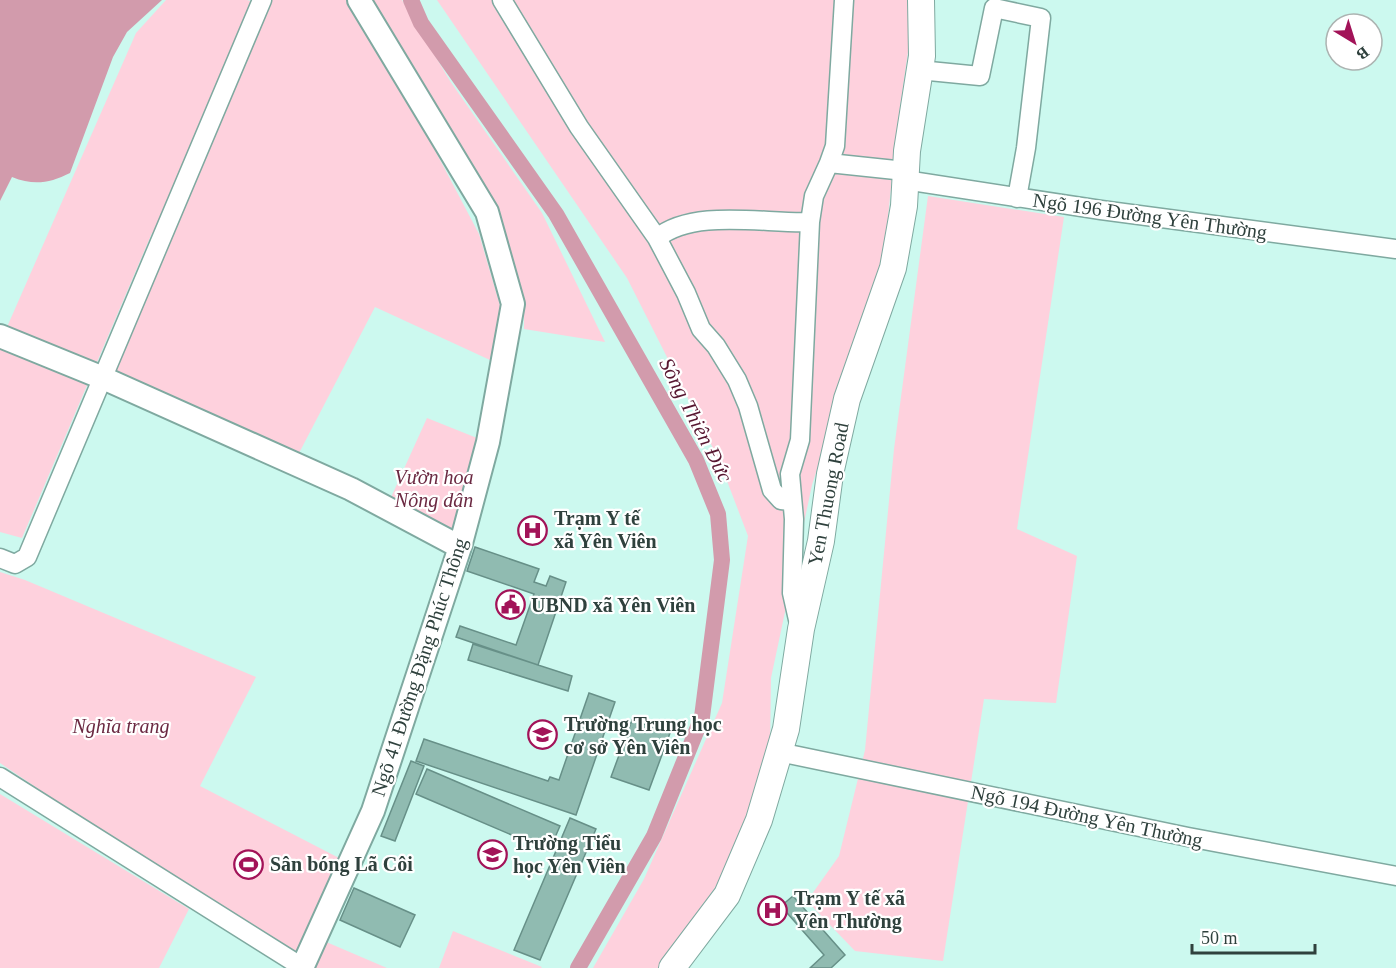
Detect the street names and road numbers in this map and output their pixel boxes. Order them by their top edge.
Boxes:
street label: Ngõ 196 Đường Yên Thường [1031,189,1268,244]
street label: Yen Thuong Road [803,421,854,568]
street label: Ngõ 41 Đường Đặng Phúc Thông [367,535,472,799]
street label: Ngõ 194 Đường Yên Thường [969,781,1205,852]

